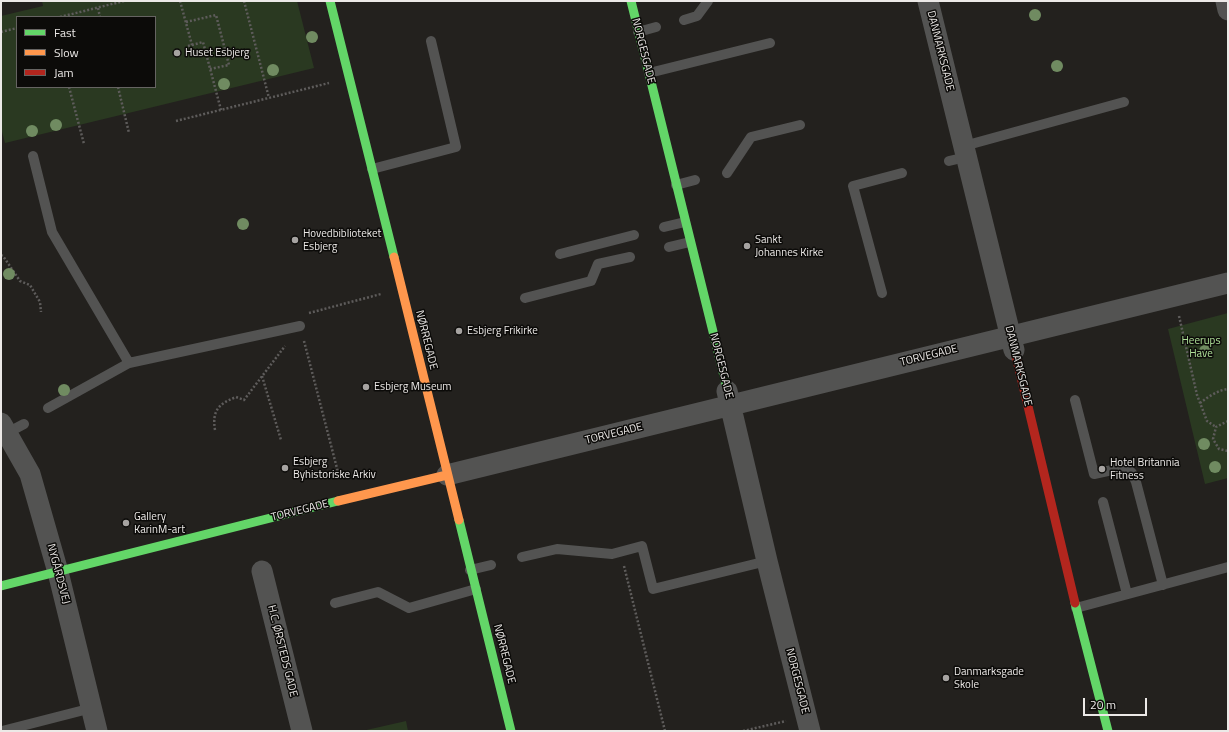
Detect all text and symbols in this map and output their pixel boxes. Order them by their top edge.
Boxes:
street label: DANMARKSGADE [924,10,956,92]
legend [16,16,156,88]
street label: NORGESGADE [629,17,657,85]
text: Fast [54,23,76,42]
text: Slow [54,43,79,62]
place label: Huset Esbjerg [185,46,250,60]
marker: Huset Esbjerg [172,48,182,58]
text: Jam [54,63,74,82]
place label: Hovedbiblioteket Esbjerg [303,227,381,253]
place label: Sankt Johannes Kirke [755,233,823,259]
marker: Hovedbiblioteket Esbjerg [290,235,300,245]
marker: Sankt Johannes Kirke [742,241,752,251]
street label: NØRREGADE [412,309,440,371]
place label: Esbjerg Frikirke [467,324,538,338]
street label: DANMARKSGADE [1002,325,1034,407]
marker: Esbjerg Frikirke [454,326,464,336]
street label: NORGESGADE [707,332,735,400]
park label: Heerups Have [1181,334,1221,360]
street label: TORVEGADE [899,343,959,369]
place label: Esbjerg Museum [374,380,452,394]
marker: Esbjerg Museum [361,382,371,392]
street label: TORVEGADE [584,421,644,447]
place label: Esbjerg Byhistoriske Arkiv [293,455,376,481]
place label: Hotel Britannia Fitness [1110,456,1180,482]
marker: Esbjerg Byhistoriske Arkiv [280,463,290,473]
marker: Hotel Britannia Fitness [1097,464,1107,474]
street label: TORVEGADE [270,498,330,524]
place label: Gallery KarinM-art [134,510,185,536]
marker: Gallery KarinM-art [121,518,131,528]
street label: NYGÅRDSVEJ [44,542,72,606]
street label: H.C. ØRSTEDS GADE [264,604,300,698]
street label: NØRREGADE [490,623,518,685]
street label: NORGESGADE [783,647,811,715]
place label: Danmarksgade Skole [954,665,1024,691]
marker: Danmarksgade Skole [941,673,951,683]
scale bar [1085,690,1149,716]
text: 20 m [1090,695,1116,714]

